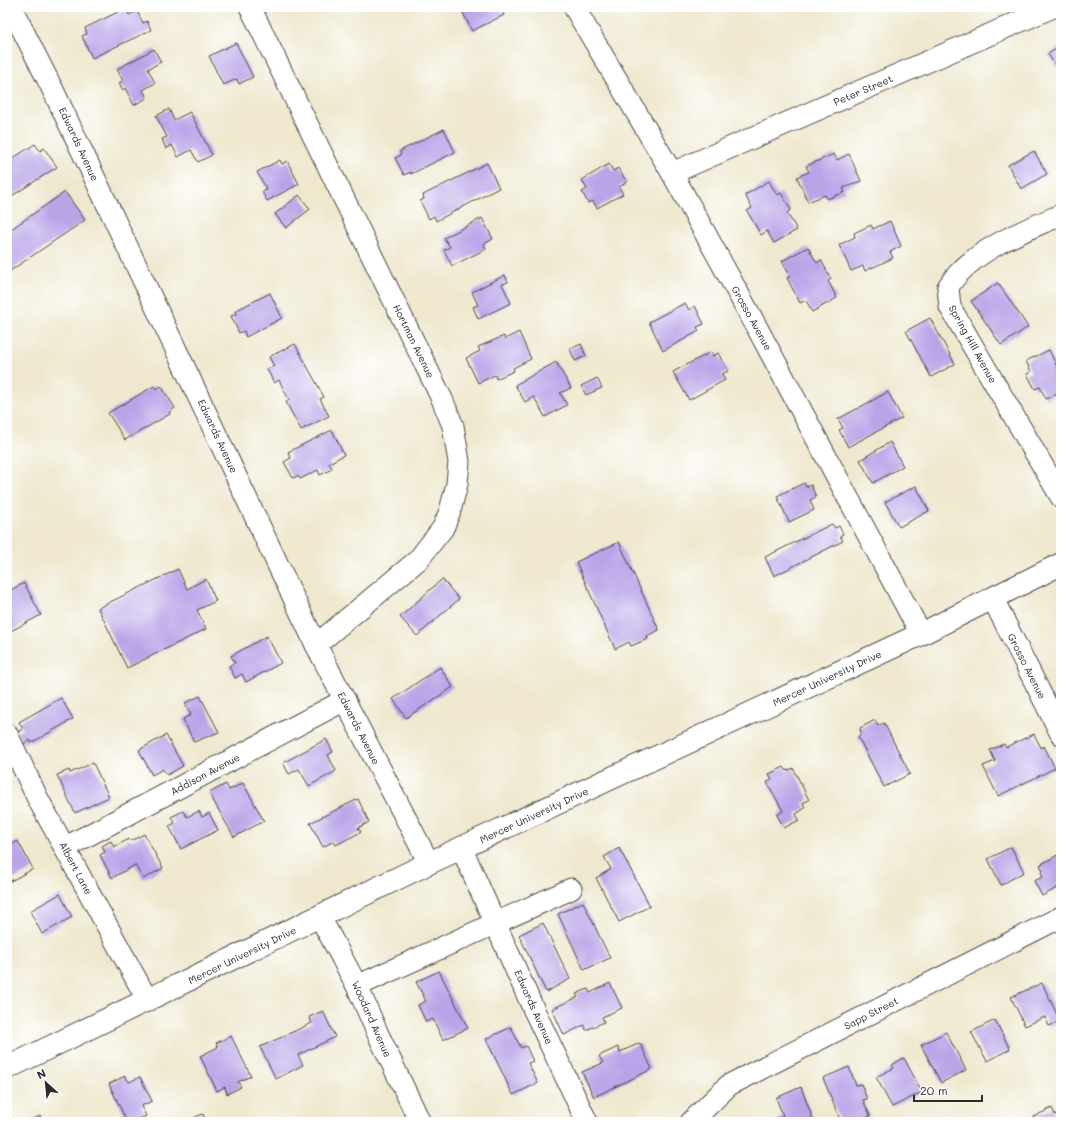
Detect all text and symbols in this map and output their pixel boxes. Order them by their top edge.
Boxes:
street label: Peter Street [831,71,895,109]
street label: Edwards Avenue [56,105,102,183]
street label: Grosso Avenue [728,283,776,353]
street label: Hortman Avenue [390,302,438,380]
street label: Spring Hill Avenue [946,302,1000,386]
street label: Edwards Avenue [195,397,241,475]
street label: Grosso Avenue [1004,631,1050,701]
street label: Mercer University Drive [770,647,884,709]
street label: Edwards Avenue [335,689,383,767]
street label: Addison Avenue [168,750,242,798]
street label: Mercer University Drive [477,784,591,846]
street label: Albert Lane [56,839,96,897]
street label: Mercer University Drive [186,923,298,987]
street label: Edwards Avenue [511,968,557,1046]
street label: Woodard Avenue [349,979,395,1059]
street label: Sapp Street [841,993,901,1033]
north arrow [26,1063,66,1103]
text: N [34,1065,48,1082]
scale bar [914,1077,982,1103]
text: 20 m [920,1082,948,1098]

